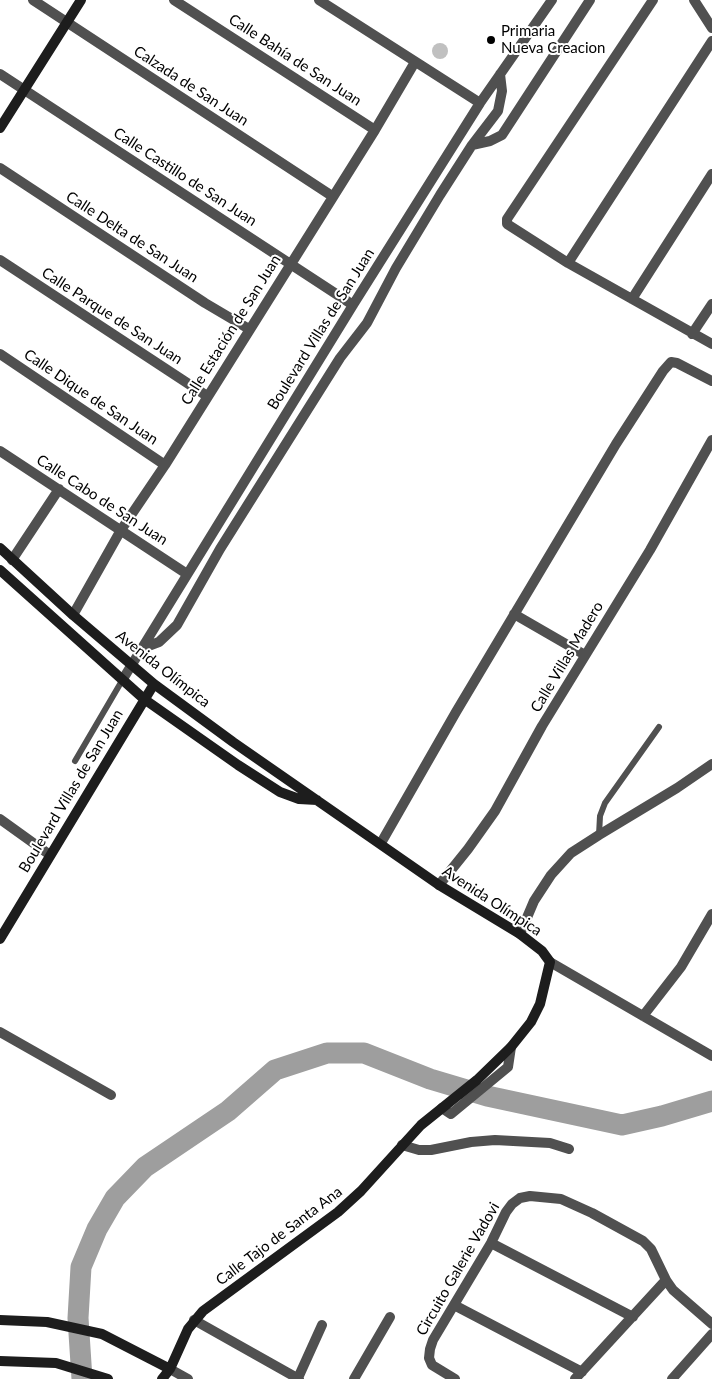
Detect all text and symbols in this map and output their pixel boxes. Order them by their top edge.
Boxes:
street label: Calle Bahía de San Juan [225,10,365,110]
place label: Primaria Nueva Creacion [501,22,605,57]
marker: Primaria Nueva Creacion [485,34,497,46]
street label: Calzada de San Juan [130,42,252,130]
street label: Calle Castillo de San Juan [110,124,260,230]
street label: Calle Delta de San Juan [63,188,201,286]
street label: Boulevard Villas de San Juan [264,245,378,413]
street label: Calle Estación de San Juan [177,252,285,408]
street label: Calle Parque de San Juan [38,264,186,368]
street label: Calle Dique de San Juan [21,345,161,449]
street label: Calle Cabo de San Juan [33,451,171,549]
street label: Calle Villas Madero [527,598,607,716]
street label: Avenida Olímpica [112,627,214,711]
street label: Boulevard Villas de San Juan [15,706,127,876]
street label: Avenida Olímpica [439,862,545,940]
street label: Calle Tajo de Santa Ana [212,1183,346,1289]
street label: Circuito Galerie Vadovi [413,1199,503,1339]

